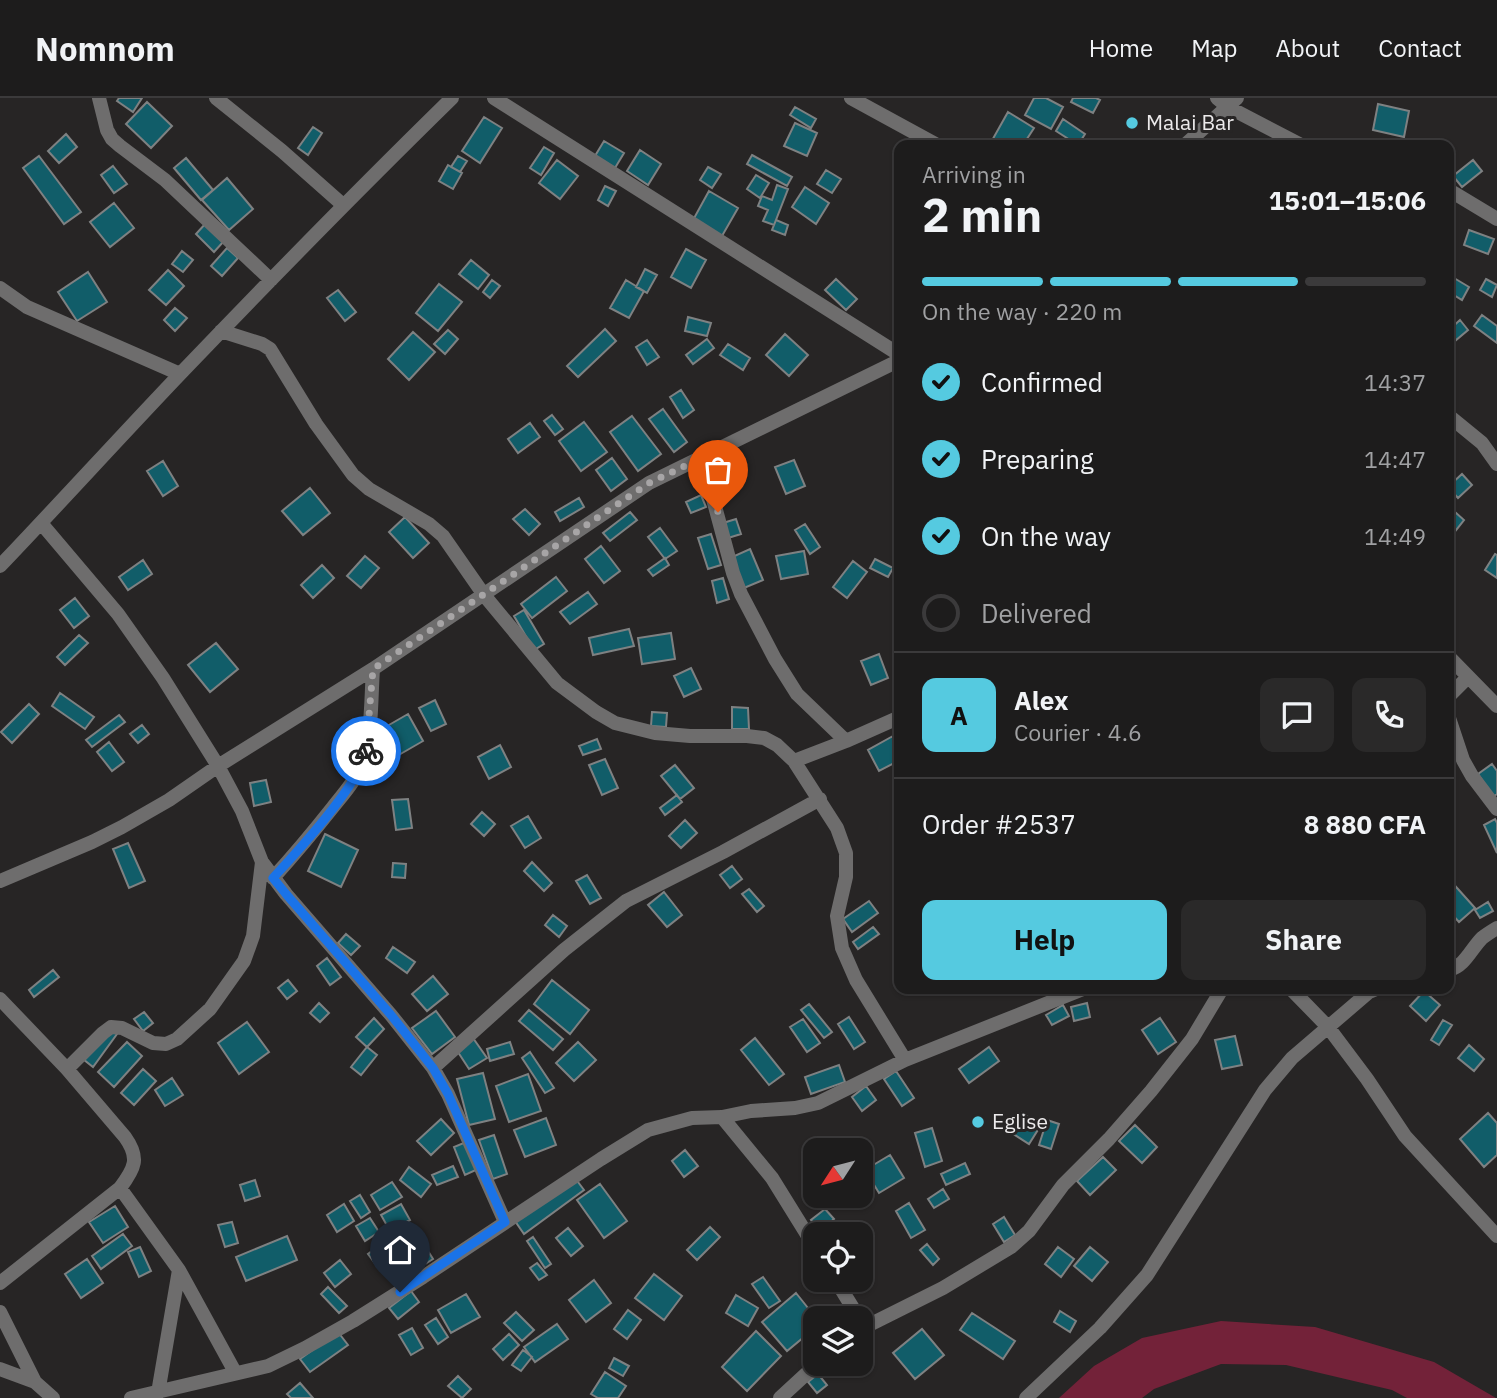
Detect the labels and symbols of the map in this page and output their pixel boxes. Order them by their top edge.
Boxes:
place label: Malai Bar [1146,108,1234,136]
marker: Malai Bar [1124,115,1140,131]
pin [688,440,748,512]
courier [331,716,401,786]
place label: Eglise [992,1107,1048,1135]
marker: Eglise [970,1114,986,1130]
north arrow [803,1138,873,1208]
pin [370,1220,430,1292]

